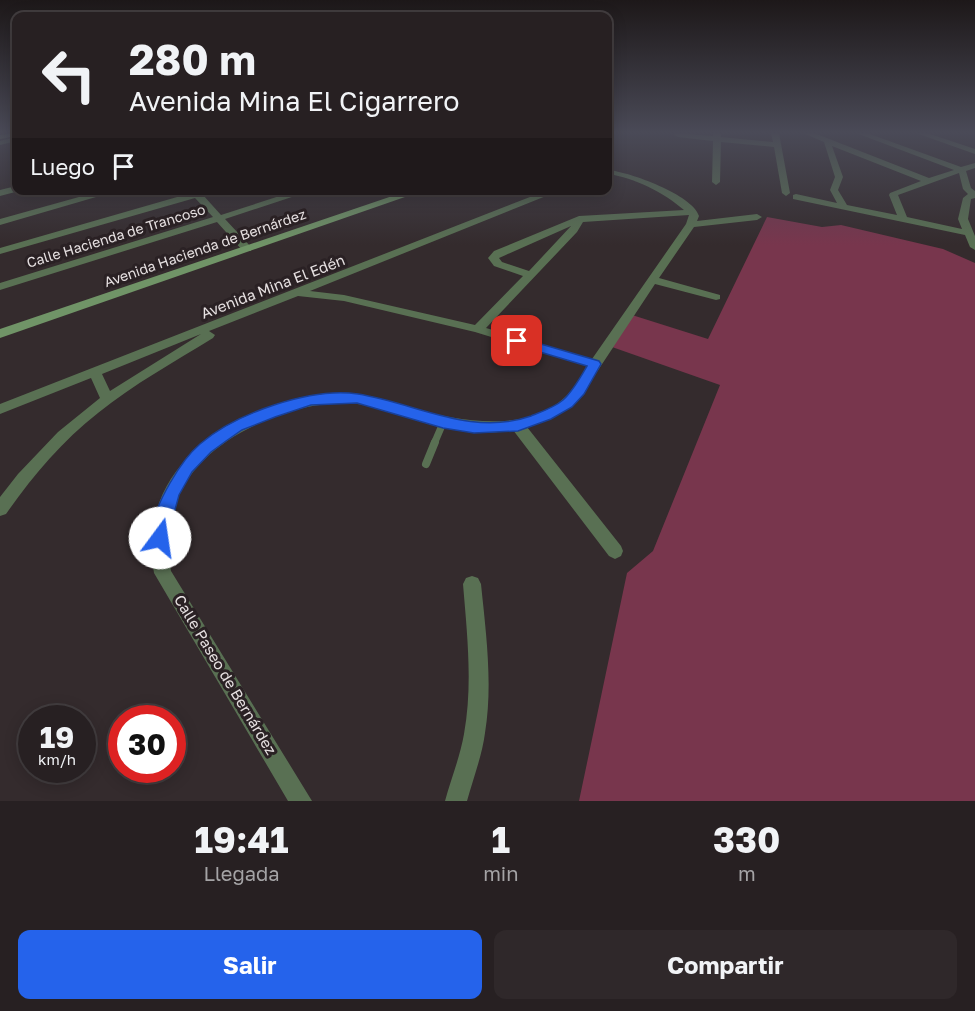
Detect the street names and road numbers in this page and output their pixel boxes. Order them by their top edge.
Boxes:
street label: Calle Hacienda de Trancoso [24,200,207,271]
street label: Avenida Hacienda de Bernárdez [102,205,308,290]
street label: Avenida Mina El Edén [198,250,347,322]
street label: Calle Paseo de Bernárdez [171,591,281,758]

